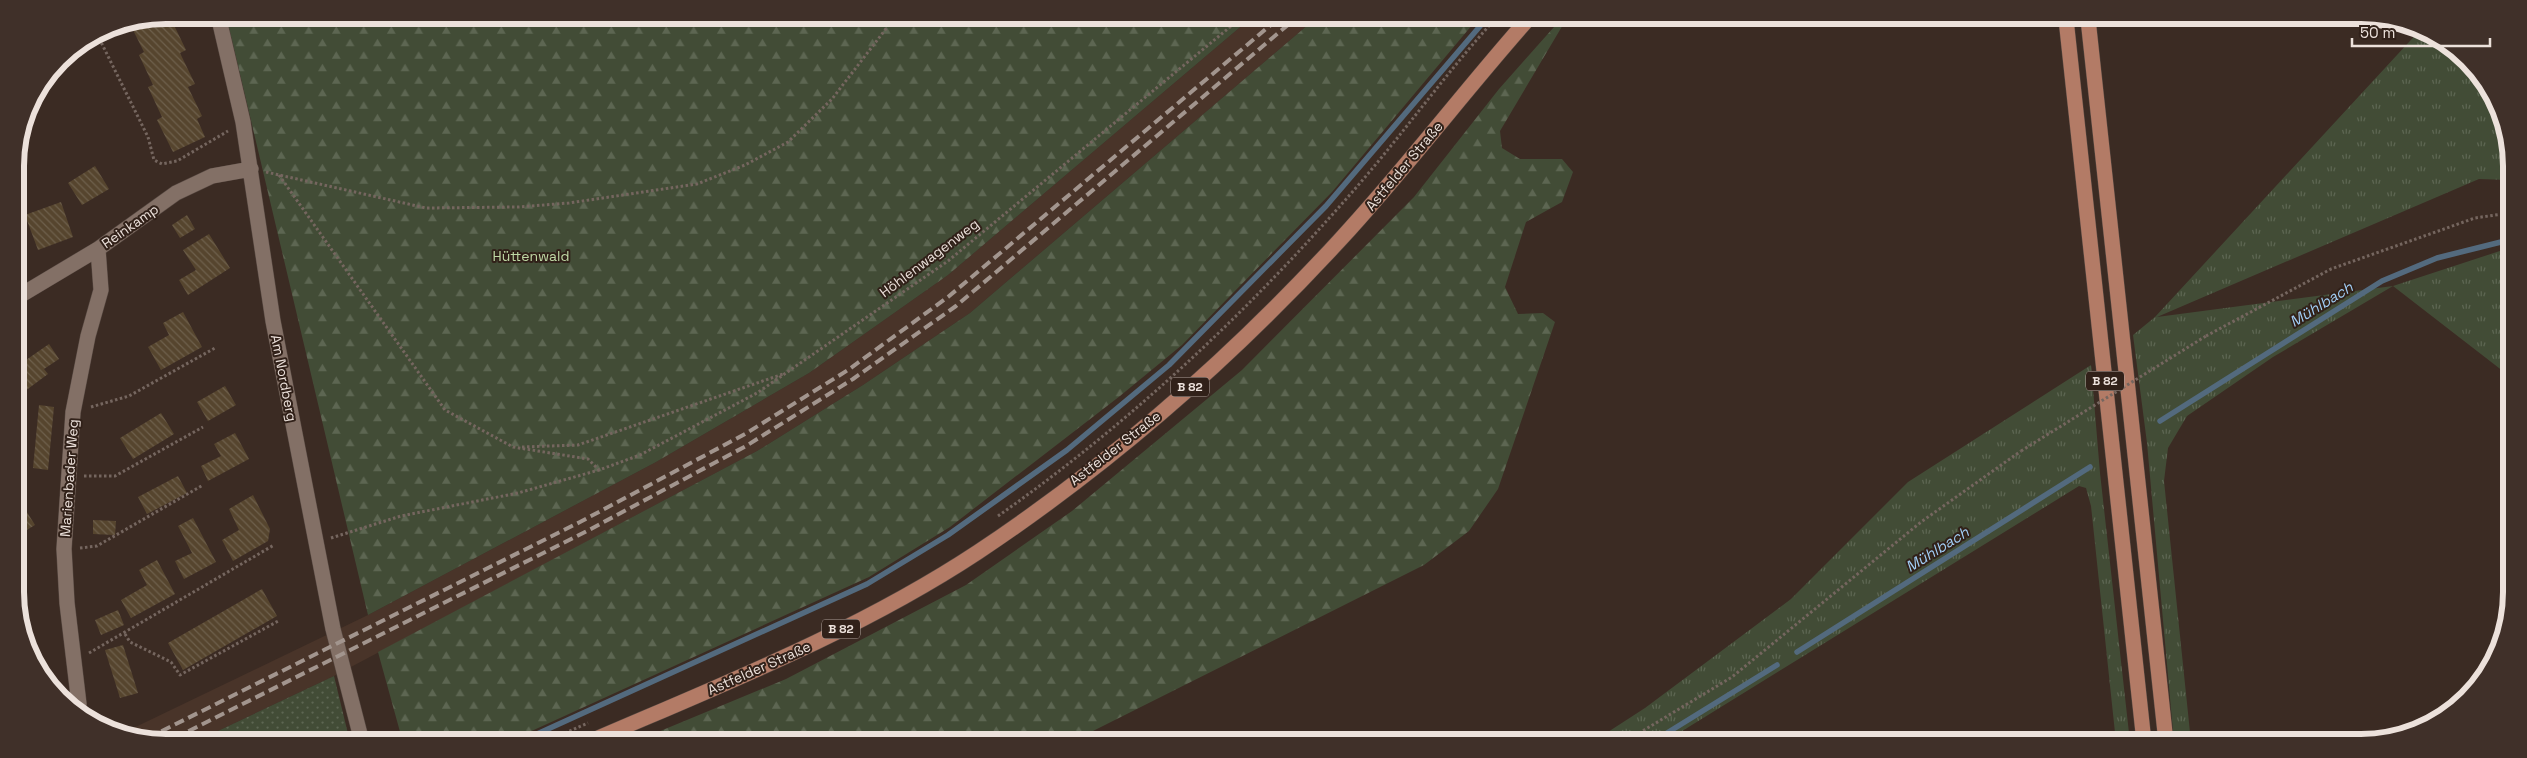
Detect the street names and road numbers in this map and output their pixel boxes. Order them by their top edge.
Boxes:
street label: Astfelder Straße [1361,118,1447,214]
street label: Reinkamp [98,200,162,252]
street label: Höhlenwagenweg [876,215,982,301]
street label: Am Nordberg [267,333,301,423]
road number: B 82 [2086,372,2124,391]
road number: B 82 [1171,378,1209,397]
street label: Astfelder Straße [1066,407,1164,489]
street label: Marienbader Weg [56,419,82,537]
road number: B 82 [822,620,860,638]
street label: Astfelder Straße [705,637,813,699]

